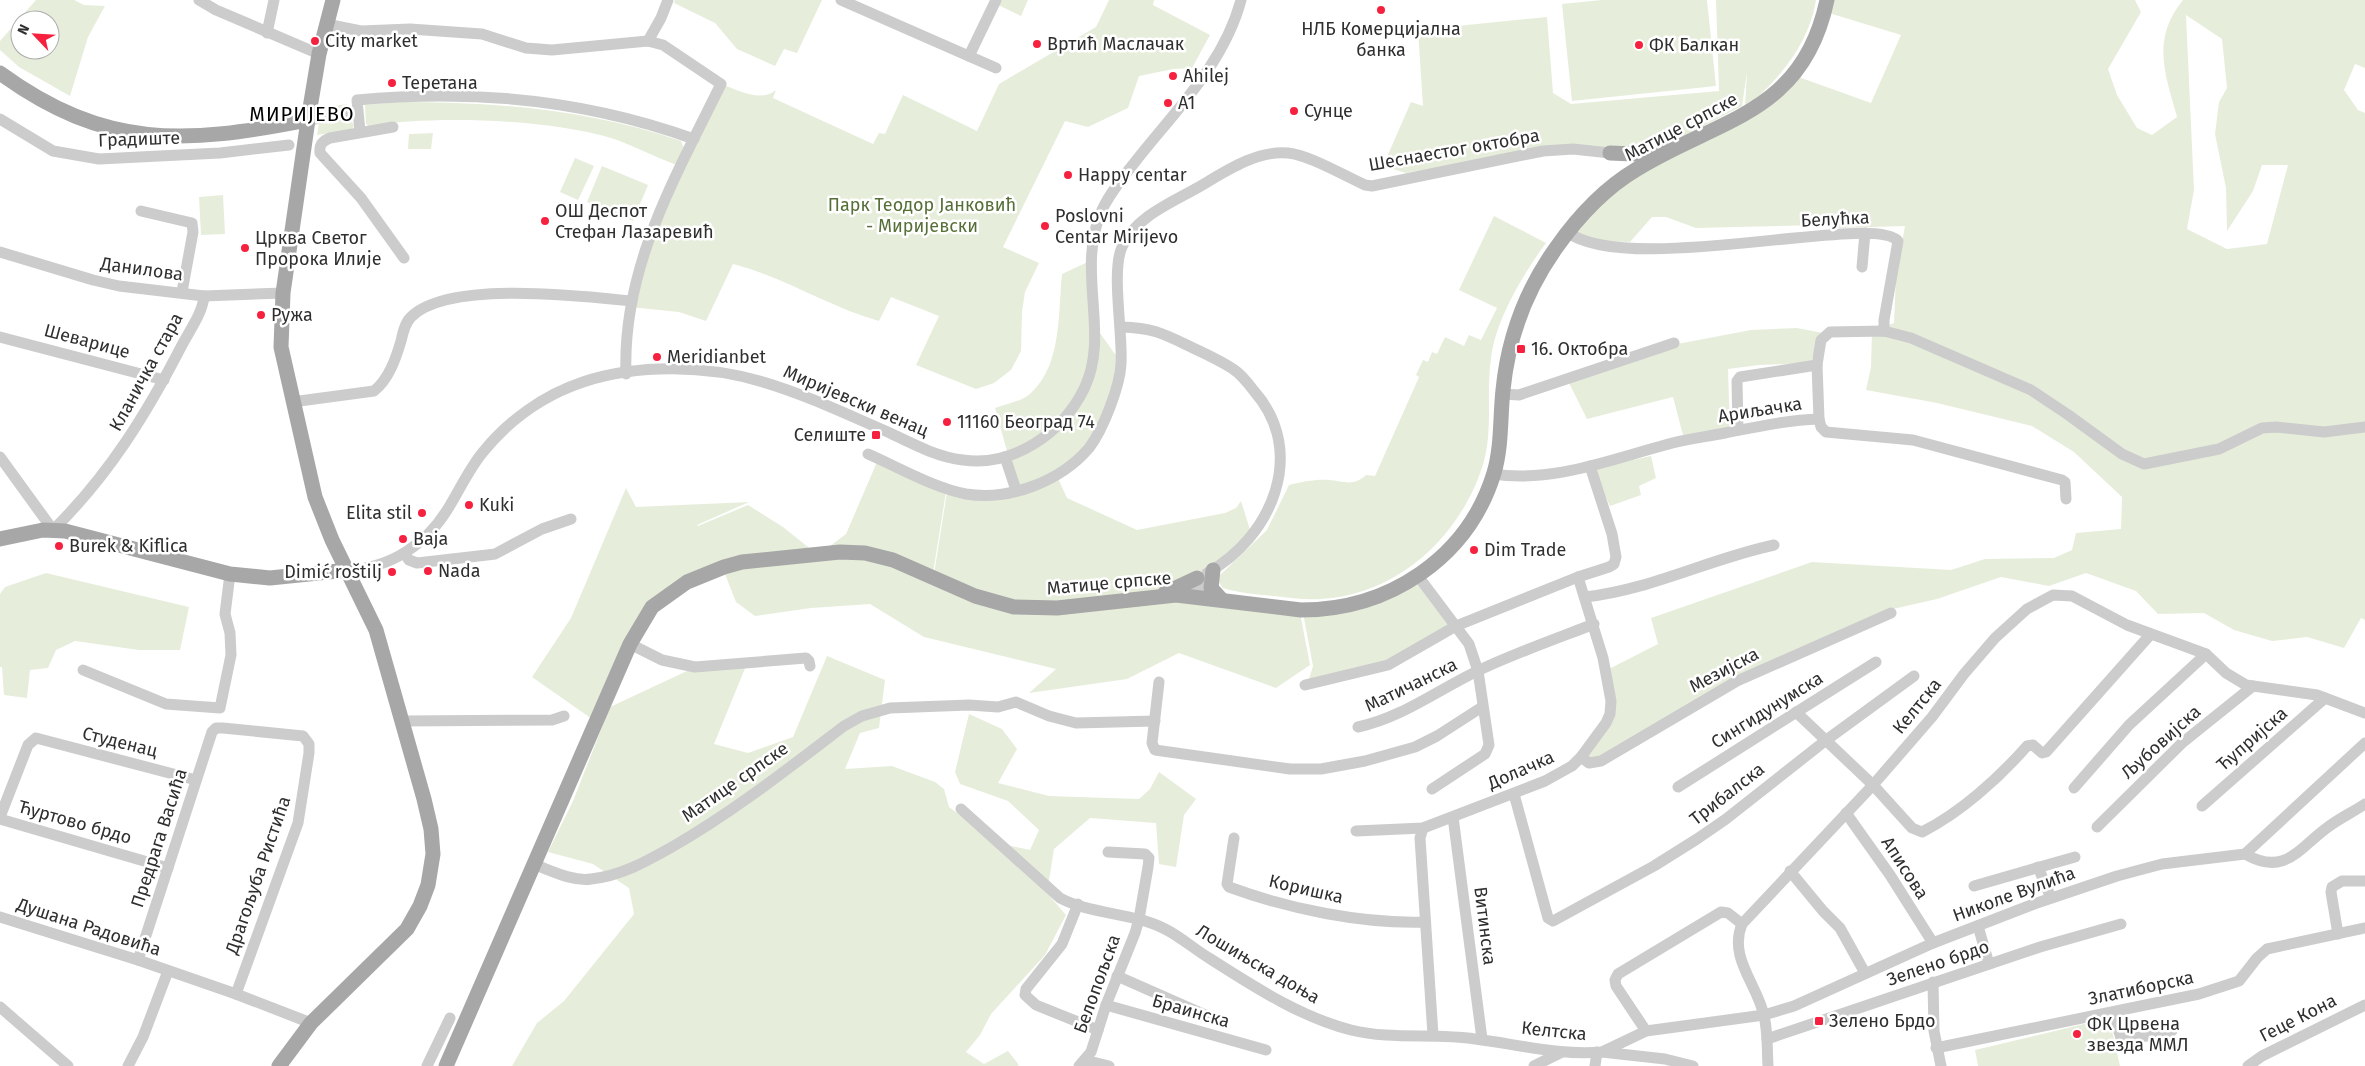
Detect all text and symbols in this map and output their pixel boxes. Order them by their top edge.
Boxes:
marker: НЛБ Комерцијална банка [1375,4,1387,16]
north arrow [10,10,60,60]
place label: НЛБ Комерцијална банка [1301,18,1461,61]
text: N [14,22,33,38]
place label: City market [325,30,418,52]
place label: Вртић Маслачак [1047,33,1185,55]
place label: ФК Балкан [1649,34,1739,56]
marker: City market [309,35,321,47]
marker: Вртић Маслачак [1031,38,1043,50]
marker: ФК Балкан [1633,39,1645,51]
place label: Ahilej [1183,65,1229,87]
marker: Ahilej [1167,70,1179,82]
place label: Теретана [402,72,478,94]
marker: Теретана [386,77,398,89]
street label: Матице српске [1621,88,1741,166]
place label: A1 [1178,92,1195,114]
marker: A1 [1162,97,1174,109]
place label: Сунце [1304,100,1353,122]
district label: МИРИЈЕВО [249,102,355,126]
marker: Сунце [1288,105,1300,117]
street label: Шеснаестог октобра [1367,124,1541,176]
street label: Градиште [98,127,180,151]
place label: Happy centar [1078,164,1187,186]
marker: Happy centar [1062,169,1074,181]
park label: Парк Теодор Јанковић - Миријевски [828,194,1016,237]
place label: ОШ Деспот Стефан Лазаревић [555,200,714,243]
place label: Poslovni Centar Mirijevo [1055,205,1178,248]
street label: Белућка [1800,206,1870,232]
marker: ОШ Деспот Стефан Лазаревић [539,215,551,227]
marker: Poslovni Centar Mirijevo [1039,220,1051,232]
place label: Црква Светог Пророка Илије [255,227,382,270]
marker: Црква Светог Пророка Илије [239,242,251,254]
street label: Данилова [98,252,185,286]
place label: Ружа [271,304,313,326]
street label: Кланичка стара [104,309,188,435]
marker: Ружа [255,309,267,321]
street label: Шеварице [42,319,132,363]
place label: 16. Октобра [1531,338,1628,360]
marker: 16. Октобра [1515,343,1527,355]
place label: Meridianbet [667,346,767,368]
marker: Meridianbet [651,351,663,363]
street label: Миријевски венац [780,360,932,442]
street label: Ариљачка [1716,393,1804,427]
place label: 11160 Београд 74 [957,411,1095,433]
marker: 11160 Београд 74 [941,416,953,428]
place label: Селиште [794,424,866,446]
marker: Селиште [870,429,882,441]
place label: Kuki [479,494,514,516]
marker: Kuki [463,499,475,511]
place label: Elita stil [346,502,412,524]
marker: Elita stil [416,507,428,519]
place label: Baja [413,528,448,550]
marker: Baja [397,533,409,545]
place label: Burek & Kiflica [69,535,188,557]
place label: Dim Trade [1484,539,1566,561]
marker: Burek & Kiflica [53,540,65,552]
marker: Dim Trade [1468,544,1480,556]
place label: Nada [438,560,481,582]
place label: Dimić roštilj [284,561,382,583]
marker: Nada [422,565,434,577]
marker: Dimić roštilj [386,566,398,578]
street label: Матице српске [1046,567,1172,599]
street label: Мезијска [1685,643,1763,697]
street label: Матичанска [1361,653,1461,717]
street label: Сингидунумска [1707,667,1827,753]
street label: Келтска [1888,674,1946,738]
street label: Љубовијска [2117,701,2205,783]
street label: Ћупријска [2212,702,2292,776]
street label: Студенац [80,722,160,762]
street label: Матице српске [678,737,792,827]
street label: Долачка [1484,746,1558,795]
street label: Трибалска [1685,758,1769,830]
street label: Предрага Васића [126,766,192,910]
street label: Драгољуба Ристића [220,793,295,958]
street label: Ћуртово брдо [16,795,134,849]
street label: Аписова [1877,833,1933,903]
street label: Николе Вулића [1950,862,2078,926]
street label: Коришка [1267,870,1345,908]
street label: Витинска [1469,886,1501,966]
street label: Душана Радовића [13,893,164,961]
street label: Лошињска доња [1192,920,1324,1008]
street label: Белопољска [1069,932,1125,1036]
street label: Зелено брдо [1884,935,1992,991]
street label: Златиборска [2086,966,2196,1010]
street label: Браинска [1150,989,1232,1033]
street label: Геце Кона [2256,989,2340,1047]
place label: Зелено Брдо [1829,1010,1936,1032]
place label: ФК Црвена звезда ММЛ [2087,1013,2189,1056]
marker: Зелено Брдо [1813,1015,1825,1027]
street label: Келтска [1520,1017,1588,1045]
marker: ФК Црвена звезда ММЛ [2071,1028,2083,1040]

